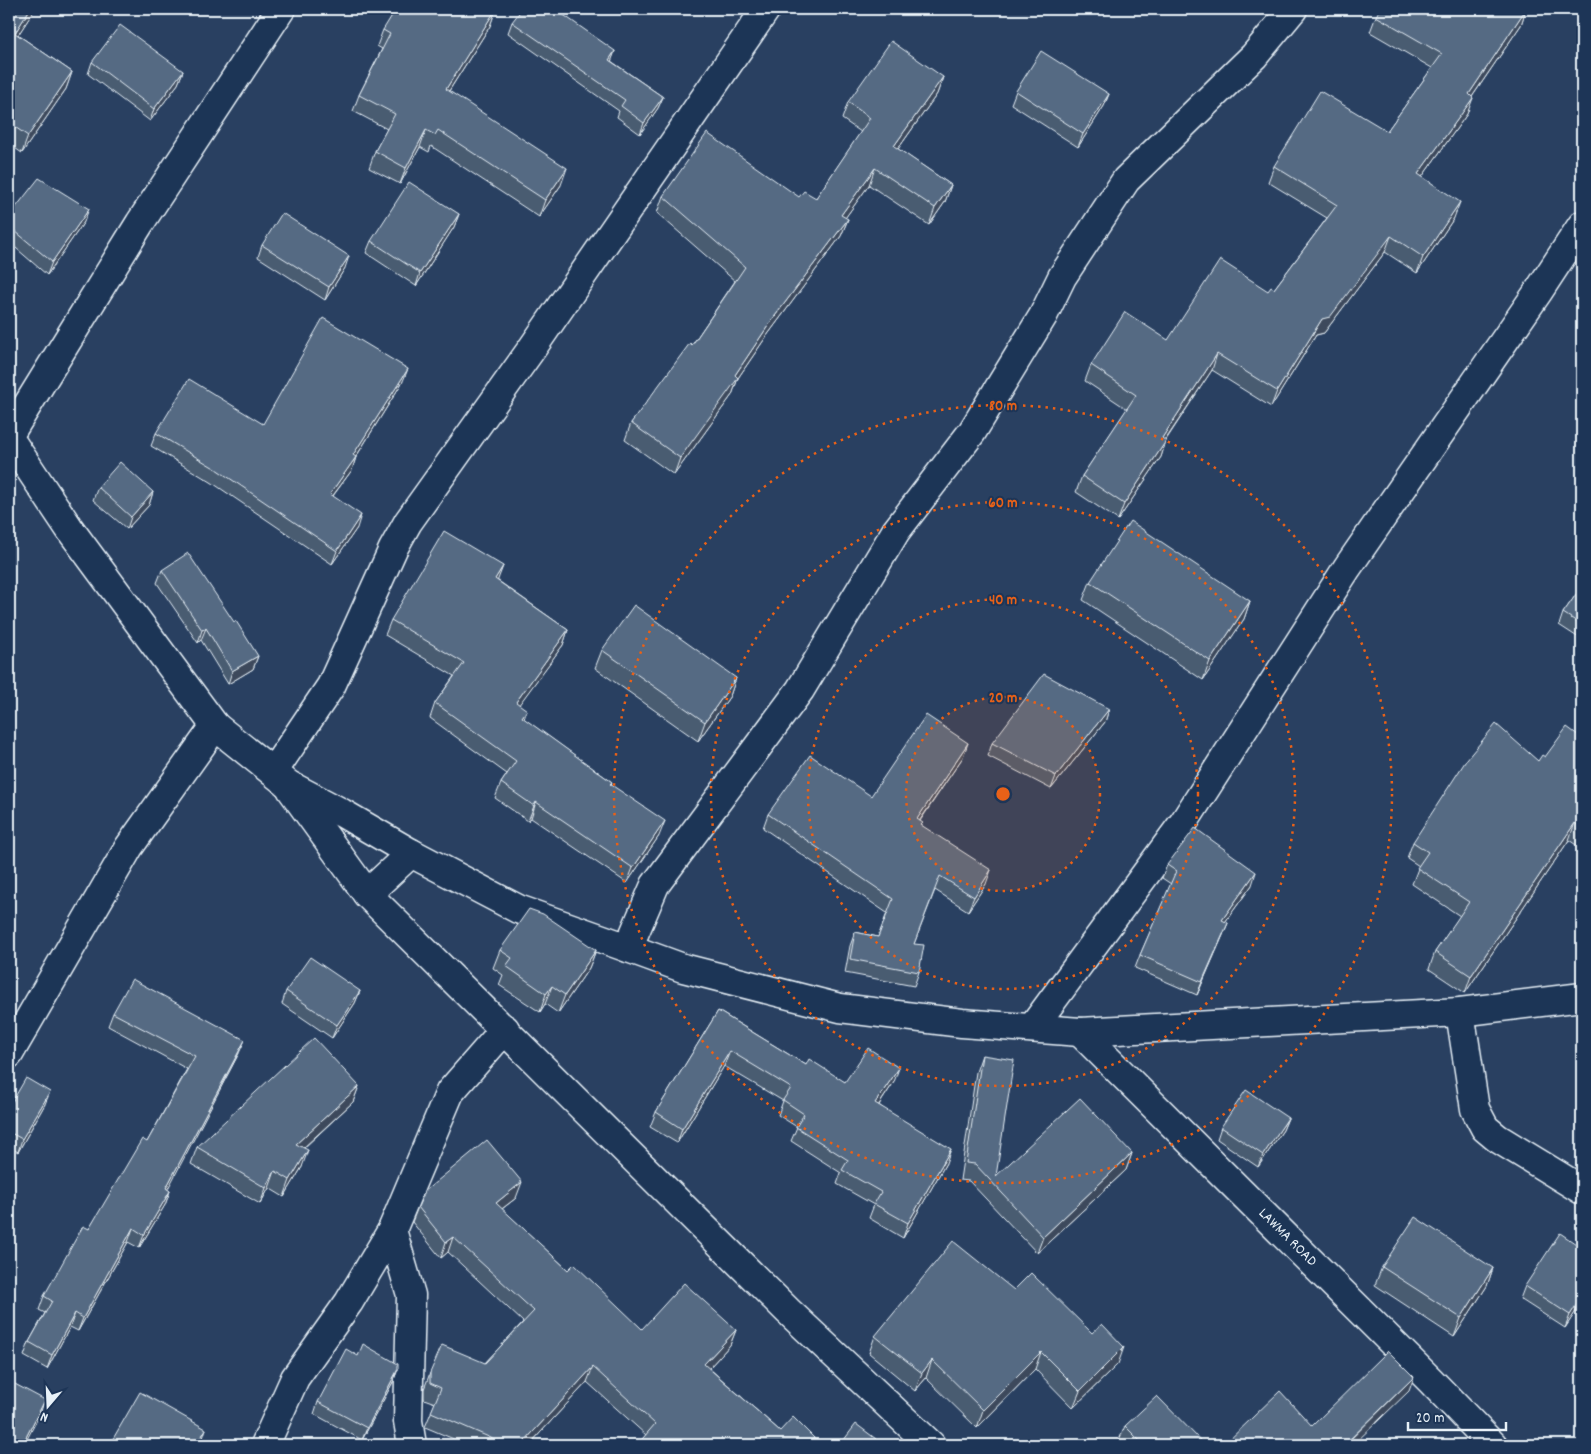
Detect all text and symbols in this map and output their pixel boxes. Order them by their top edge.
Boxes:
text: 80 m [989,396,1017,418]
text: 60 m [988,493,1018,515]
text: 40 m [989,590,1017,612]
text: 20 m [989,688,1017,710]
centre of rings [994,785,1012,803]
street label: LAWMA ROAD [1253,1204,1322,1272]
north arrow [22,1382,72,1432]
scale bar [1408,1399,1506,1431]
text: N [38,1406,51,1427]
text: 20 m [1416,1408,1444,1430]

